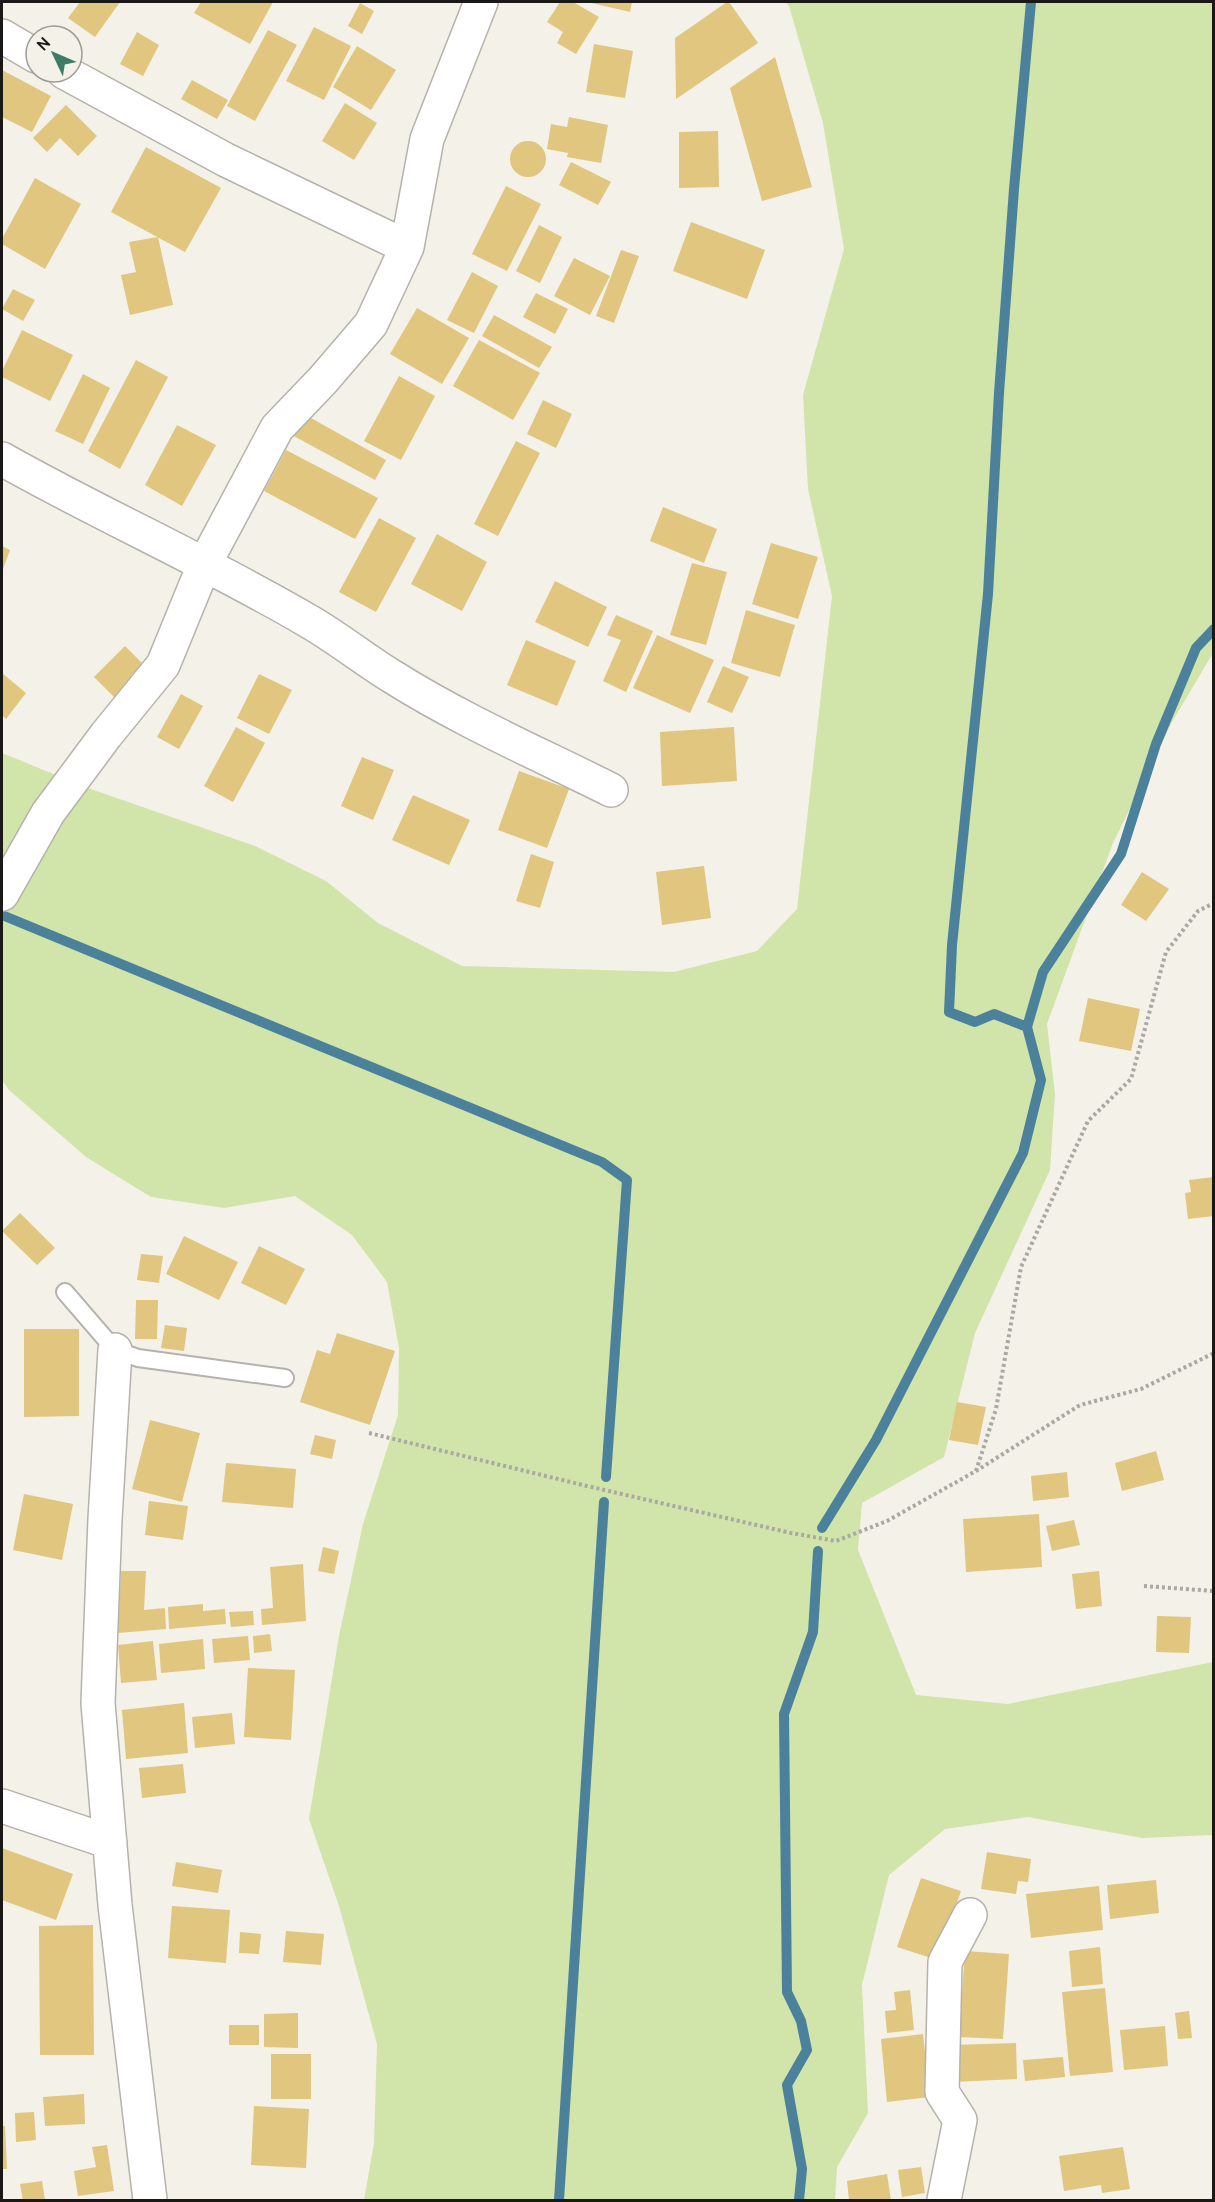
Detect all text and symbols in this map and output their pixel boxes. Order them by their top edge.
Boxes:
north arrow [24,24,84,84]
text: N [33,33,54,55]

